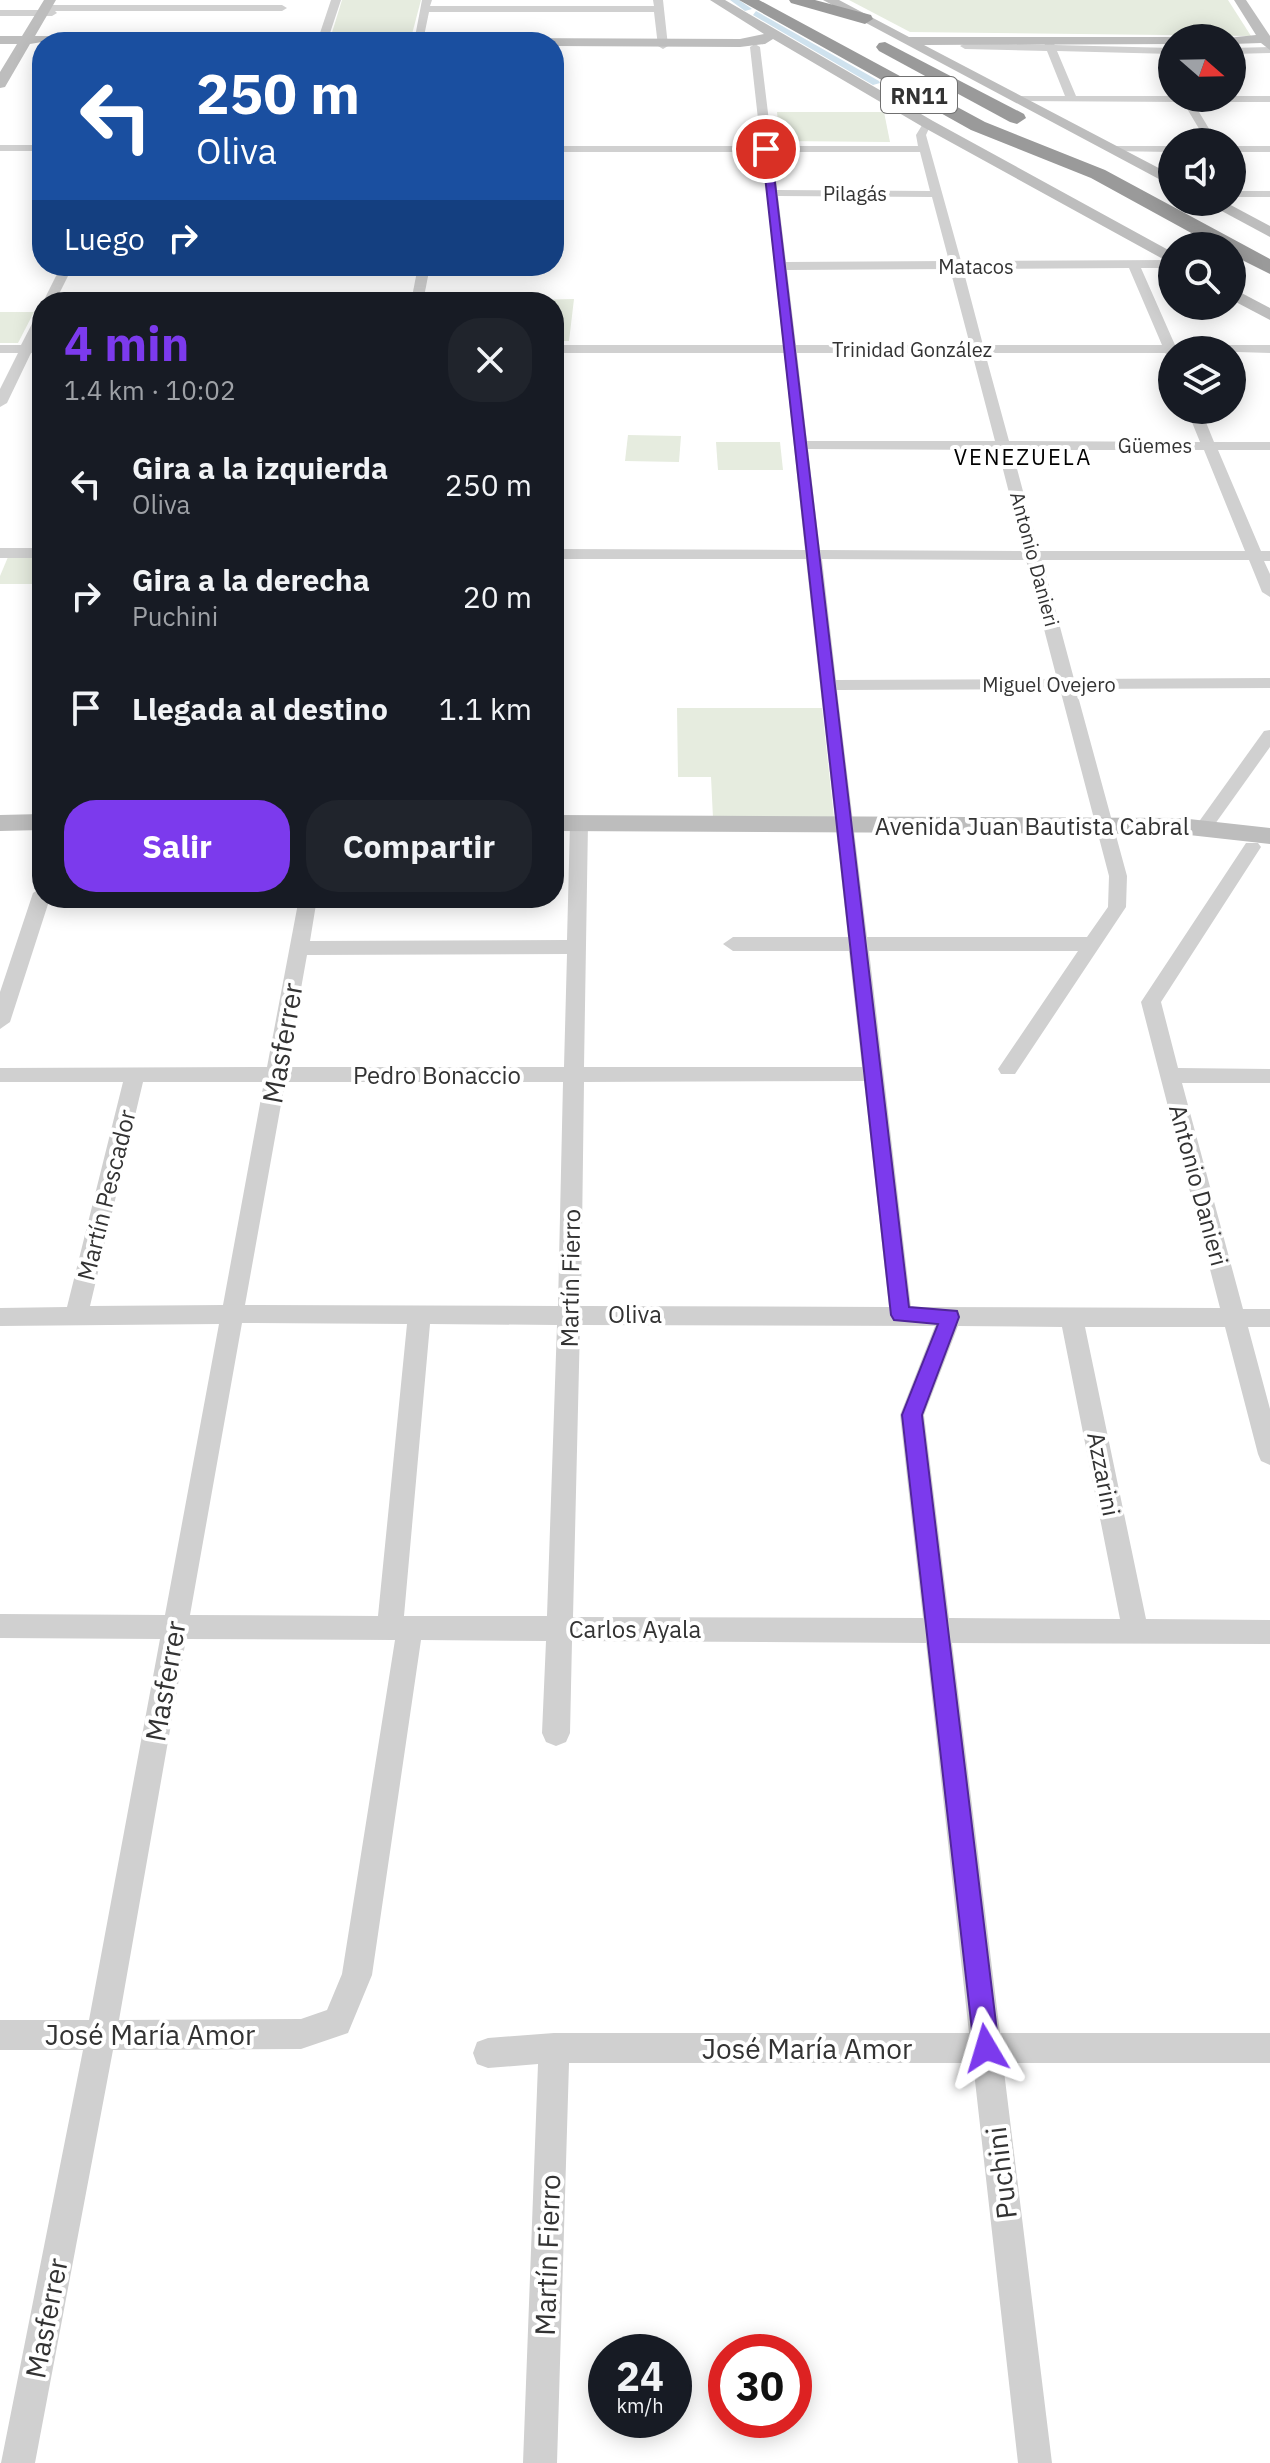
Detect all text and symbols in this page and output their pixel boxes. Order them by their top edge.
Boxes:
north arrow [1158,24,1246,112]
map controls [1158,24,1246,424]
text: 250 m [196,57,360,129]
icon: left [64,64,168,168]
road number: RN11 [881,77,957,113]
pin [732,115,800,183]
text: Oliva [196,127,277,174]
icon: arrive [744,127,788,171]
button: sound [1158,128,1246,216]
street label: Pilagás [823,180,887,207]
icon: right [161,216,205,260]
text: Luego [64,219,145,258]
button: search [1158,232,1246,320]
street label: Matacos [938,253,1014,280]
text: 4 min [64,312,189,374]
button: close [448,318,532,402]
street label: Trinidad González [832,336,992,363]
button: layers [1158,336,1246,424]
text: 1.4 km · 10:02 [64,373,236,407]
street label: Güemes [1118,432,1192,459]
district label: VENEZUELA [954,442,1092,471]
text: Gira a la izquierda [132,448,388,487]
icon: left [64,462,108,506]
text: 250 m [445,465,532,504]
text: Oliva [132,487,190,521]
street label: Antonio Danieri [1004,489,1066,629]
text: Gira a la derecha [132,560,370,599]
icon: right [64,574,108,618]
text: 20 m [463,577,532,616]
text: Puchini [132,599,218,633]
street label: Miguel Ovejero [982,671,1116,698]
icon: arrive [64,686,108,730]
text: Llegada al destino [132,689,388,728]
text: 1.1 km [439,689,532,728]
button: Salir [64,800,290,892]
button: Compartir [306,800,532,892]
street label: Avenida Juan Bautista Cabral [875,810,1189,842]
street label: Masferrer [253,980,311,1106]
street label: Pedro Bonaccio [353,1059,521,1091]
street label: Antonio Danieri [1162,1101,1236,1269]
street label: Martín Pescador [69,1106,143,1284]
street label: Martín Fierro [553,1208,587,1348]
street label: Oliva [608,1298,662,1330]
street label: Azzarini [1080,1429,1128,1519]
street label: Carlos Ayala [569,1613,702,1645]
street label: Masferrer [136,1618,194,1744]
position arrow [944,2006,1028,2090]
street label: José María Amor [45,2016,255,2053]
street label: José María Amor [702,2030,912,2067]
street label: Puchini [977,2125,1025,2221]
street label: Martín Fierro [526,2174,568,2336]
street label: Masferrer [16,2255,76,2381]
speed limit sign: 30 [708,2334,812,2438]
text: 24 [616,2350,664,2402]
text: km/h [616,2392,664,2419]

